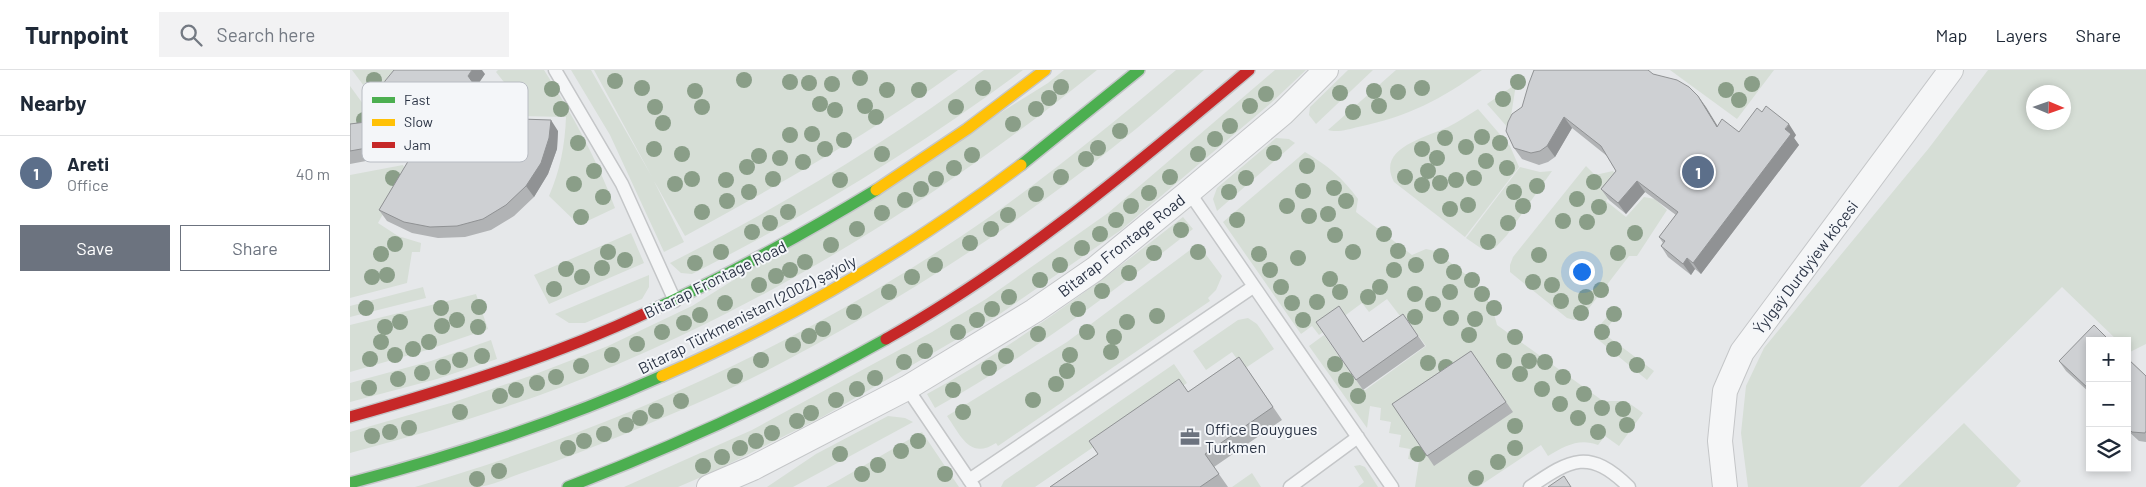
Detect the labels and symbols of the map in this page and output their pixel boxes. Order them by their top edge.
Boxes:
legend [362,82,528,162]
north arrow [2026,85,2071,130]
text: Fast [404,91,430,108]
text: Slow [404,113,433,130]
text: Jam [404,136,431,153]
pin: 1 [1682,153,1714,191]
street label: Bitarap Frontage Road [1054,190,1188,300]
street label: Ýylgaý Durdyýew köçesi [1749,196,1861,338]
street label: Bitarap Frontage Road [641,236,789,322]
street label: Bitarap Türkmenistan (2002) şaýoly [635,250,860,377]
your location [1569,259,1595,285]
place label: Office Bouygues Turkmen [1205,419,1318,456]
office icon: Office Bouygues Turkmen [1179,426,1201,448]

